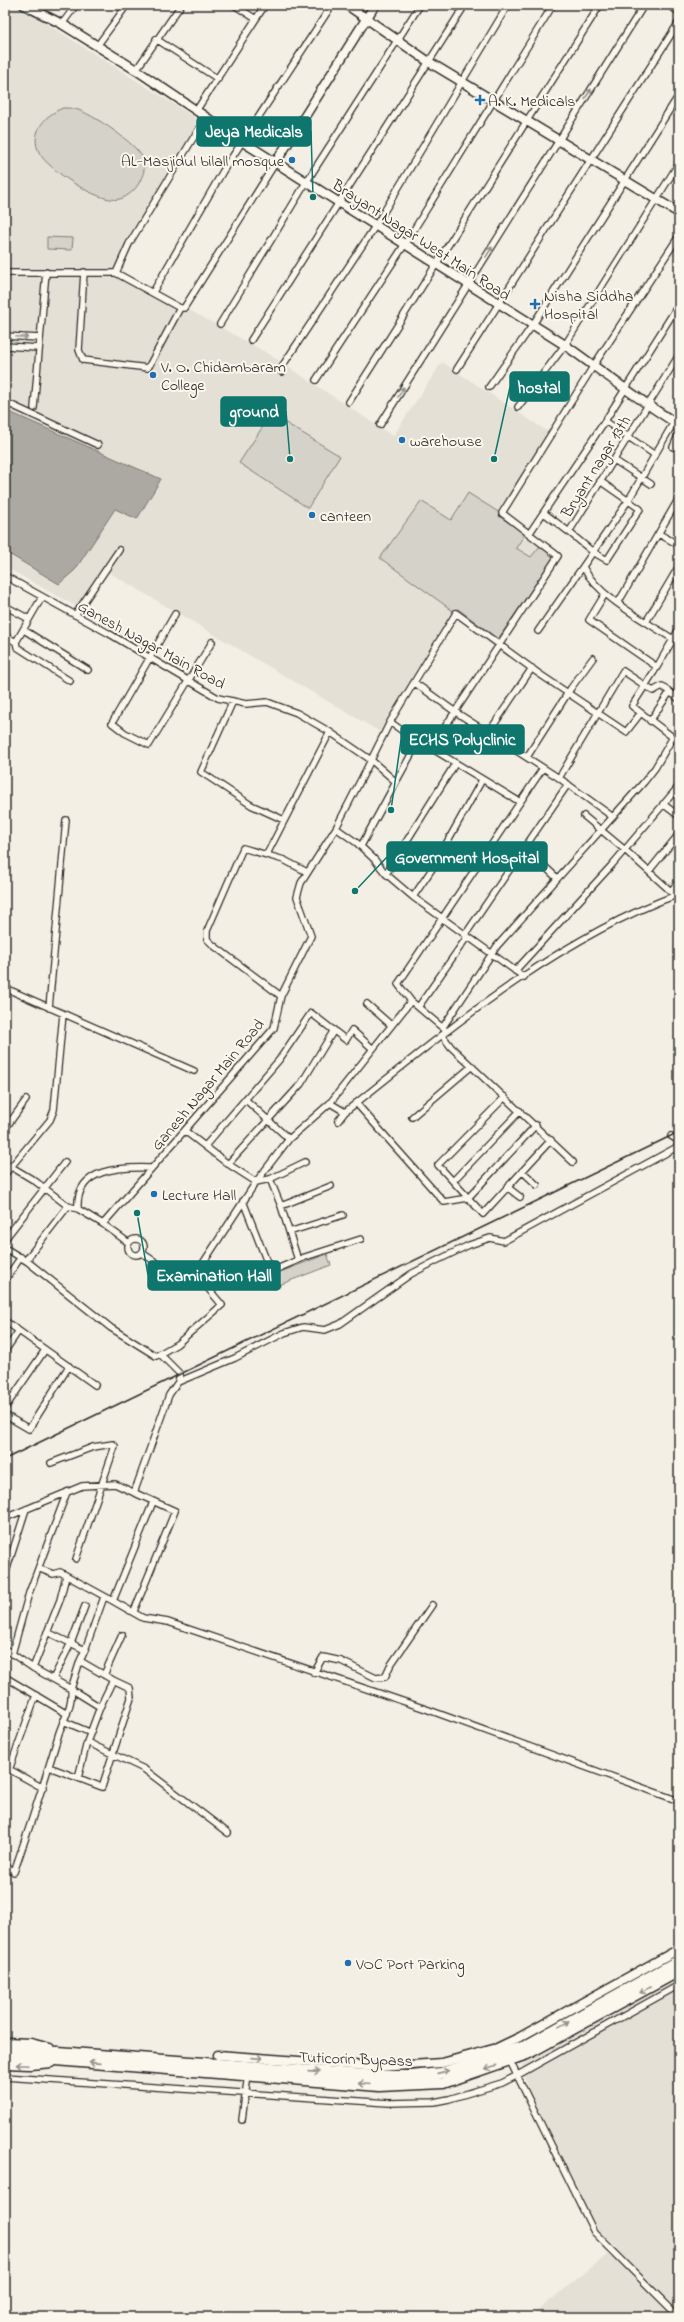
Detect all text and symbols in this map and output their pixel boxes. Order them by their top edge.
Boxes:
one-way arrow [584,89,592,100]
place label: A. K. Medicals [488,90,575,114]
marker: A. K. Medicals [475,95,485,105]
callout: Jeya Medicals [197,117,311,146]
text: Jeya Medicals [205,120,303,147]
place label: AL-Masjidul bilall mosque [121,150,285,174]
marker: AL-Masjidul bilall mosque [287,155,297,165]
street label: Brayant Nagar West Main Road [326,173,515,308]
one-way arrow [485,247,493,258]
place label: Nisha Siddha Hospital [544,285,633,327]
marker: Nisha Siddha Hospital [529,298,541,310]
one-way arrow [15,334,28,341]
place label: V. O. Chidambaram College [160,356,286,398]
marker: V. O. Chidambaram College [148,370,158,380]
callout: hostal [510,372,569,401]
text: hostal [517,376,561,401]
one-way arrow [397,386,405,398]
callout: ground [221,397,286,426]
text: ground [228,400,279,427]
street label: Bryant nagar 13th [555,411,638,524]
place label: warehouse [410,430,482,454]
marker: warehouse [397,435,407,445]
place label: canteen [320,505,371,529]
marker: canteen [307,510,317,520]
street label: Ganesh Nagar Main Road [73,595,229,696]
callout: ECHS Polyclinic [401,725,524,754]
text: ECHS Polyclinic [408,728,516,755]
callout: Government Hospital [387,842,547,871]
text: Government Hospital [395,846,539,871]
street label: Ganesh Nagar Main Road [146,1014,271,1156]
place label: Lecture Hall [162,1184,236,1208]
marker: Lecture Hall [149,1189,159,1199]
callout: Examination Hall [148,1261,280,1290]
text: Examination Hall [156,1264,272,1289]
place label: VOC Port Parking [355,1953,465,1977]
marker: VOC Port Parking [343,1958,353,1968]
one-way arrow [639,1986,651,1994]
one-way arrow [558,2020,570,2028]
street label: Tuticorin Bypass [299,2046,413,2074]
one-way arrow [250,2054,263,2061]
one-way arrow [89,2059,102,2066]
one-way arrow [16,2061,29,2068]
one-way arrow [485,2064,498,2071]
one-way arrow [307,2068,320,2075]
one-way arrow [437,2068,450,2075]
one-way arrow [358,2081,371,2088]

